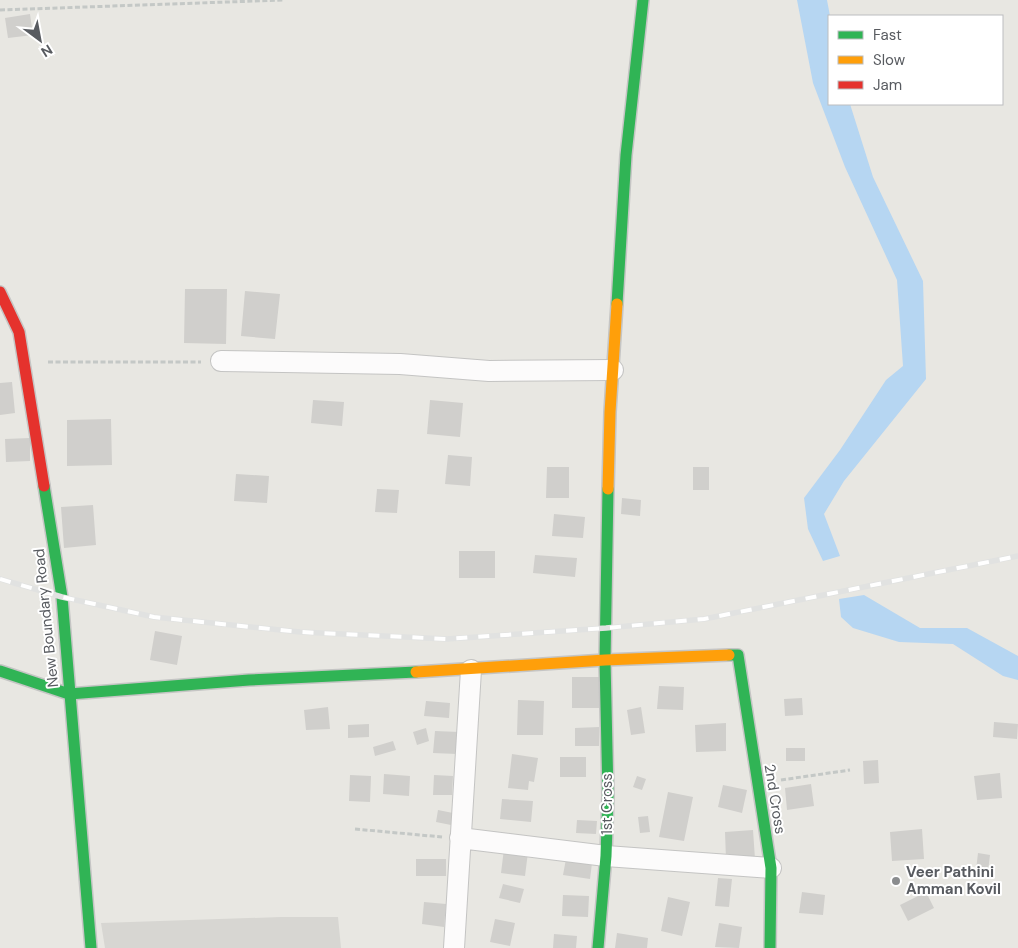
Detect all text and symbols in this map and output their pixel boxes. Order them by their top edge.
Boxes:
north arrow [15,15,65,65]
legend [828,15,1003,105]
text: Fast [873,25,902,45]
text: N [38,41,56,61]
text: Slow [873,50,906,70]
text: Jam [873,75,902,95]
street label: New Boundary Road [29,548,63,688]
street label: 2nd Cross [760,763,790,835]
street label: 1st Cross [597,773,617,835]
place label: Veer Pathini Amman Kovil [906,862,1001,899]
marker: Veer Pathini Amman Kovil [890,875,902,887]

